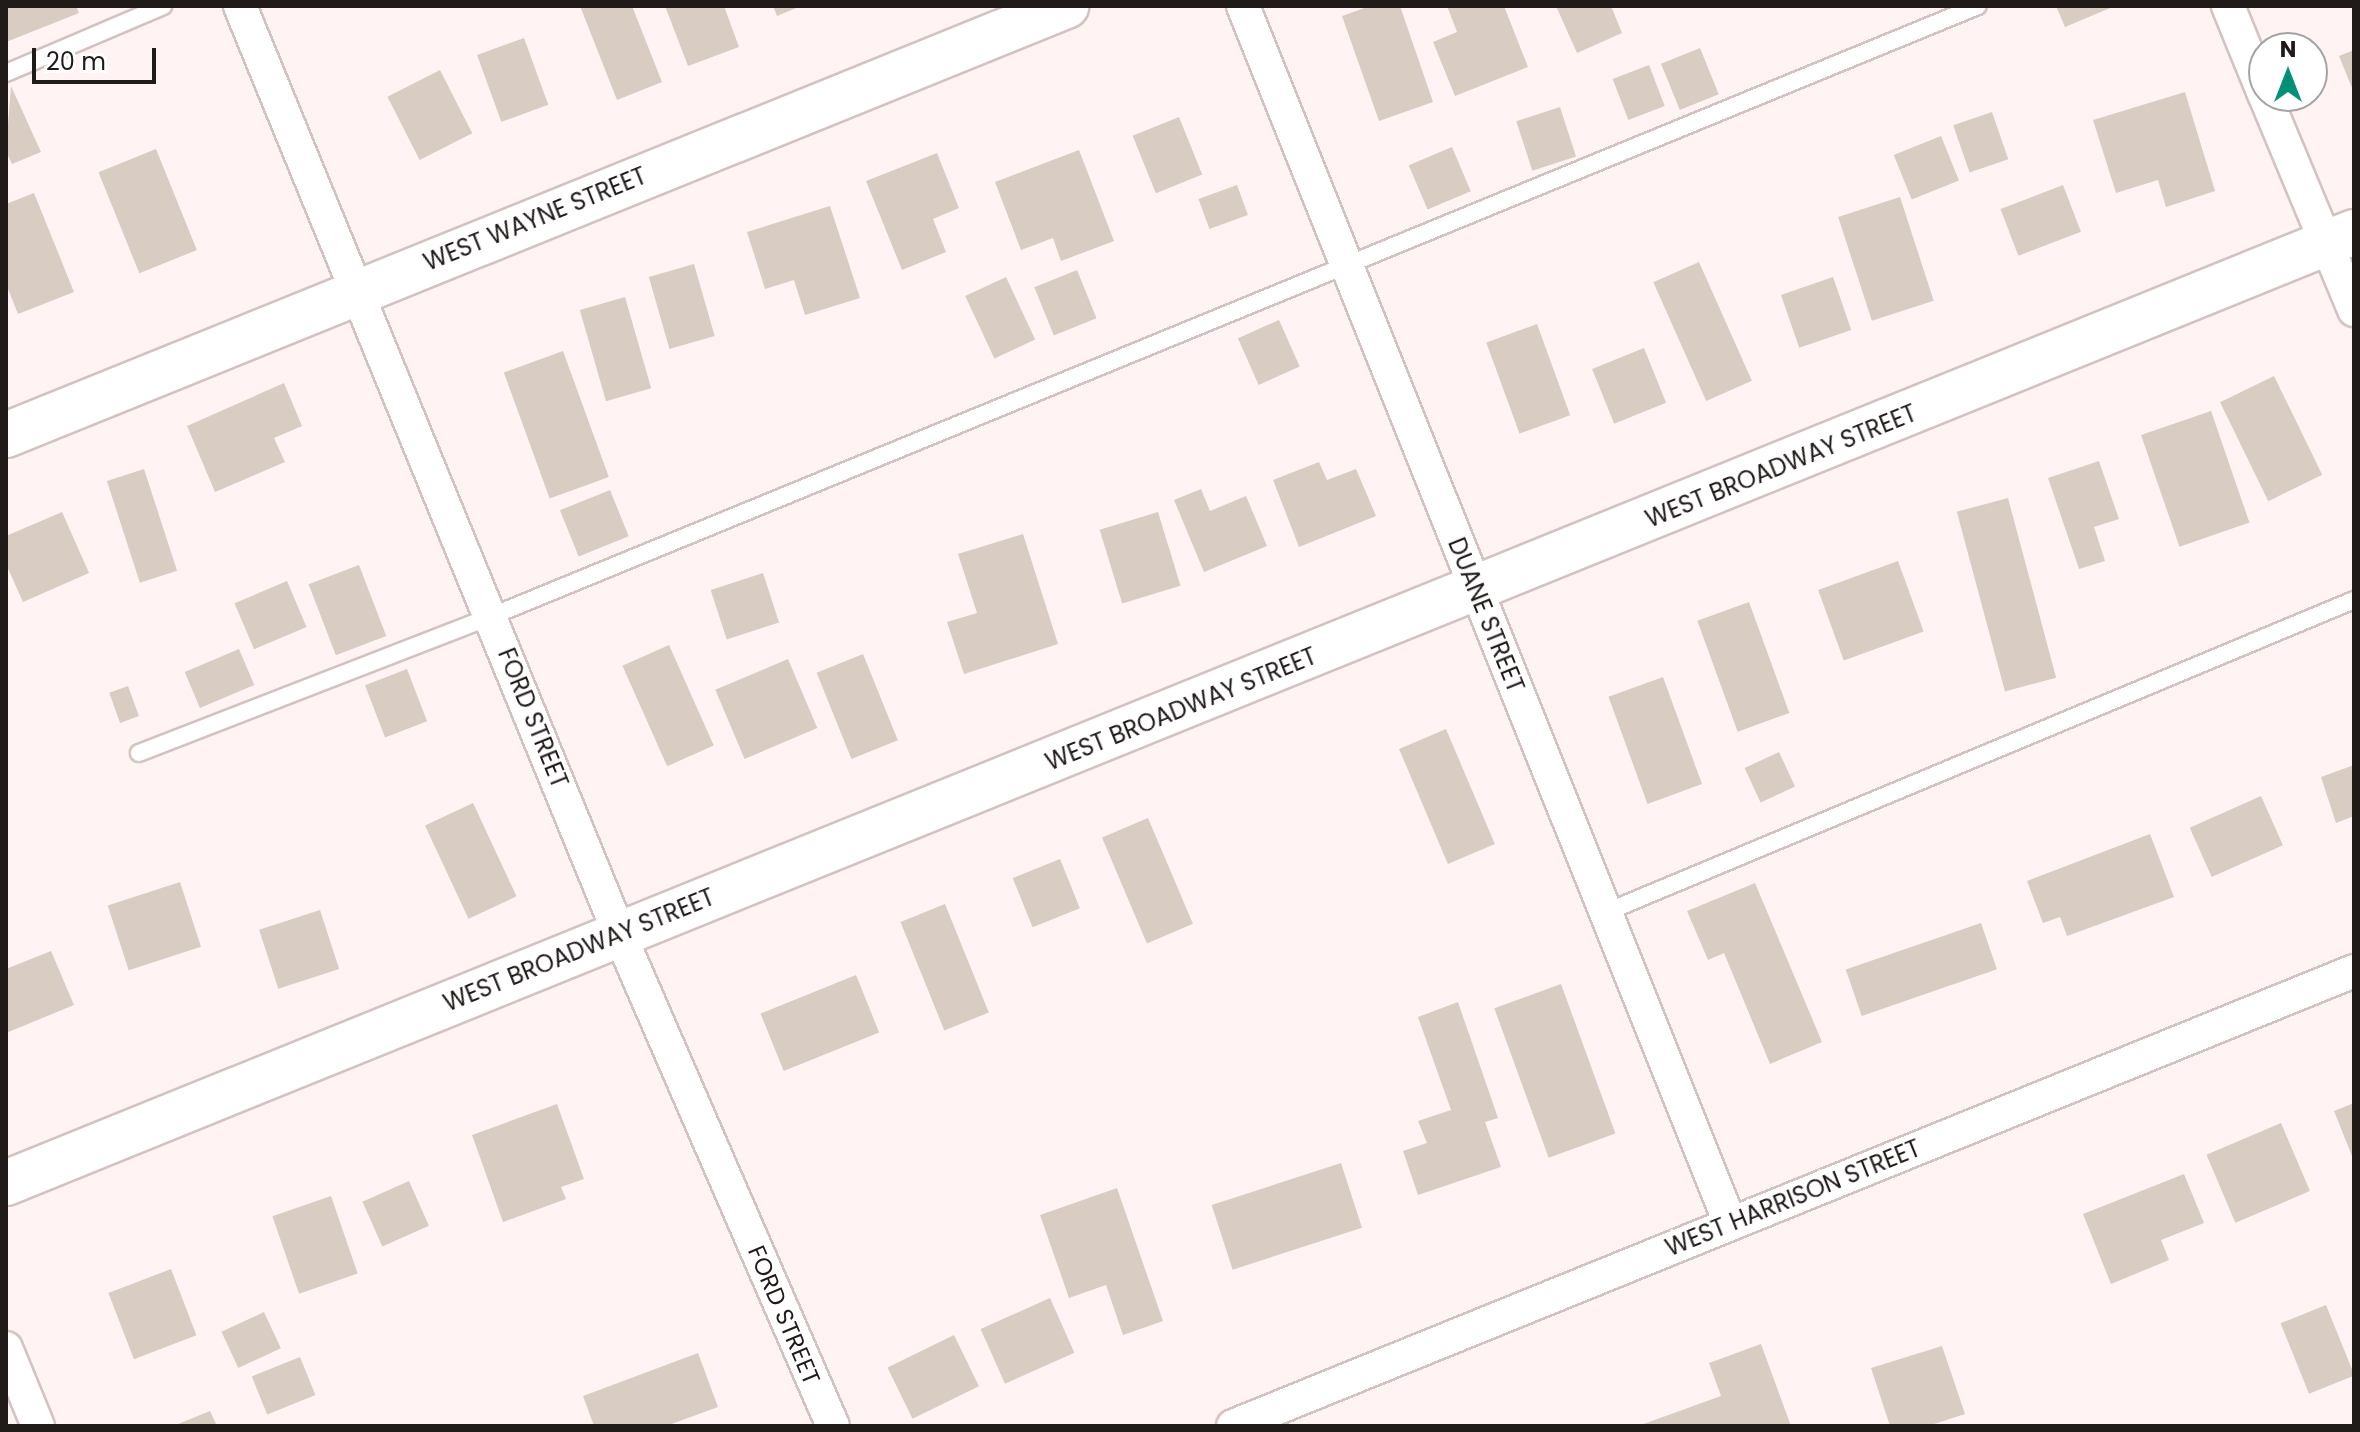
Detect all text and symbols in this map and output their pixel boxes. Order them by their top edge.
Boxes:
scale bar [36,32,160,82]
north arrow [2248,32,2328,112]
text: N [2280,34,2296,65]
text: 20 m [46,45,106,78]
street label: WEST WAYNE STREET [419,161,651,277]
street label: WEST BROADWAY STREET [1641,398,1921,534]
street label: DUANE STREET [1442,533,1530,697]
street label: WEST BROADWAY STREET [1041,641,1321,777]
street label: FORD STREET [492,644,574,792]
street label: WEST BROADWAY STREET [439,882,719,1018]
street label: WEST HARRISON STREET [1661,1134,1925,1262]
street label: FORD STREET [742,1241,826,1389]

